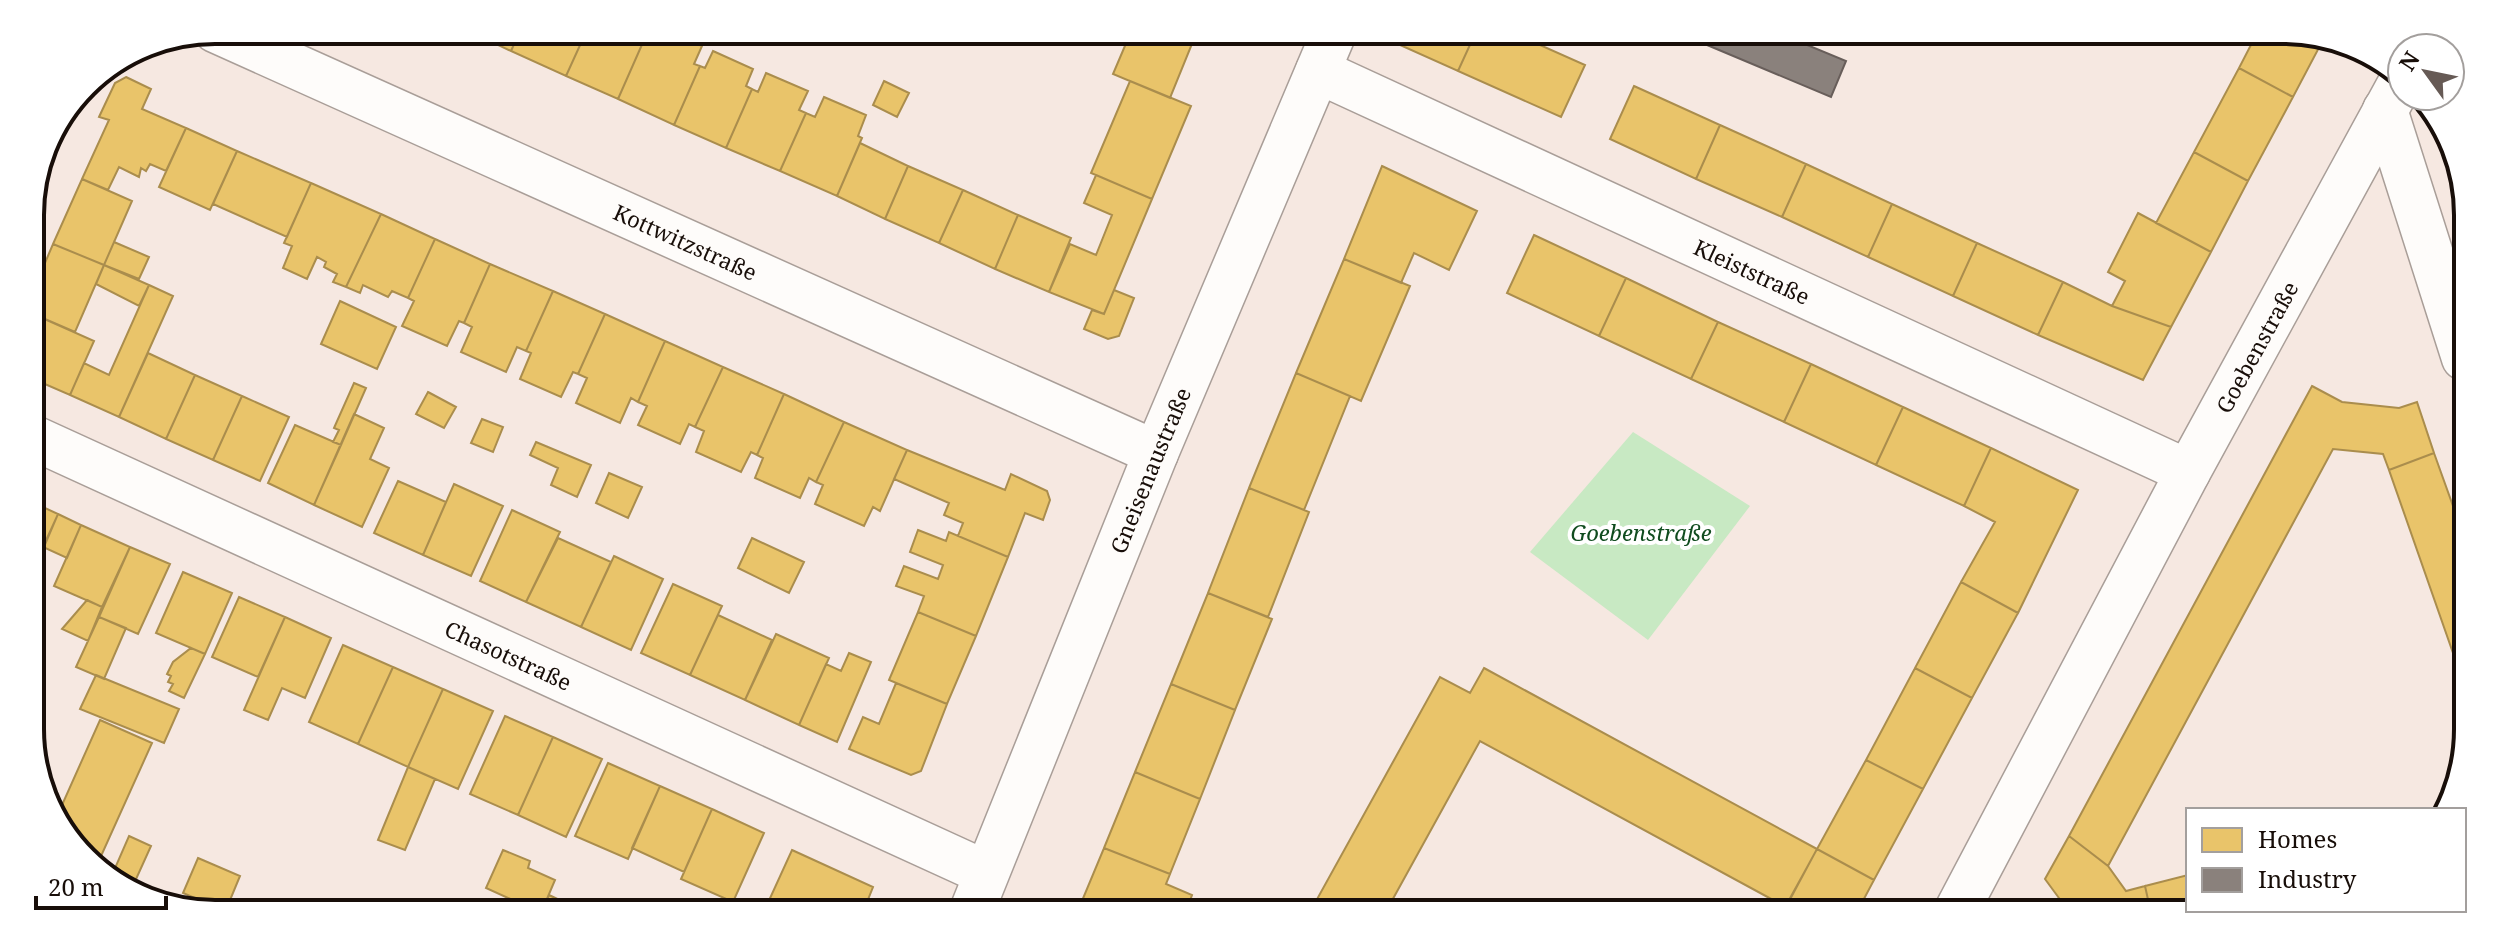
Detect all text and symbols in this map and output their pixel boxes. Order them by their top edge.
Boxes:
north arrow [2386,32,2466,112]
text: N [2391,45,2426,76]
street label: Kottwitzstraße [609,196,762,287]
street label: Kleiststraße [1689,231,1815,311]
street label: Goebenstraße [2208,276,2304,418]
street label: Gneisenaustraße [1102,383,1197,558]
park label: Goebenstraße [1570,517,1712,547]
street label: Chasotstraße [440,613,577,697]
legend [2186,808,2466,912]
text: Homes [2258,822,2337,855]
scale bar [36,860,166,910]
text: Industry [2258,862,2357,895]
text: 20 m [48,870,104,903]

